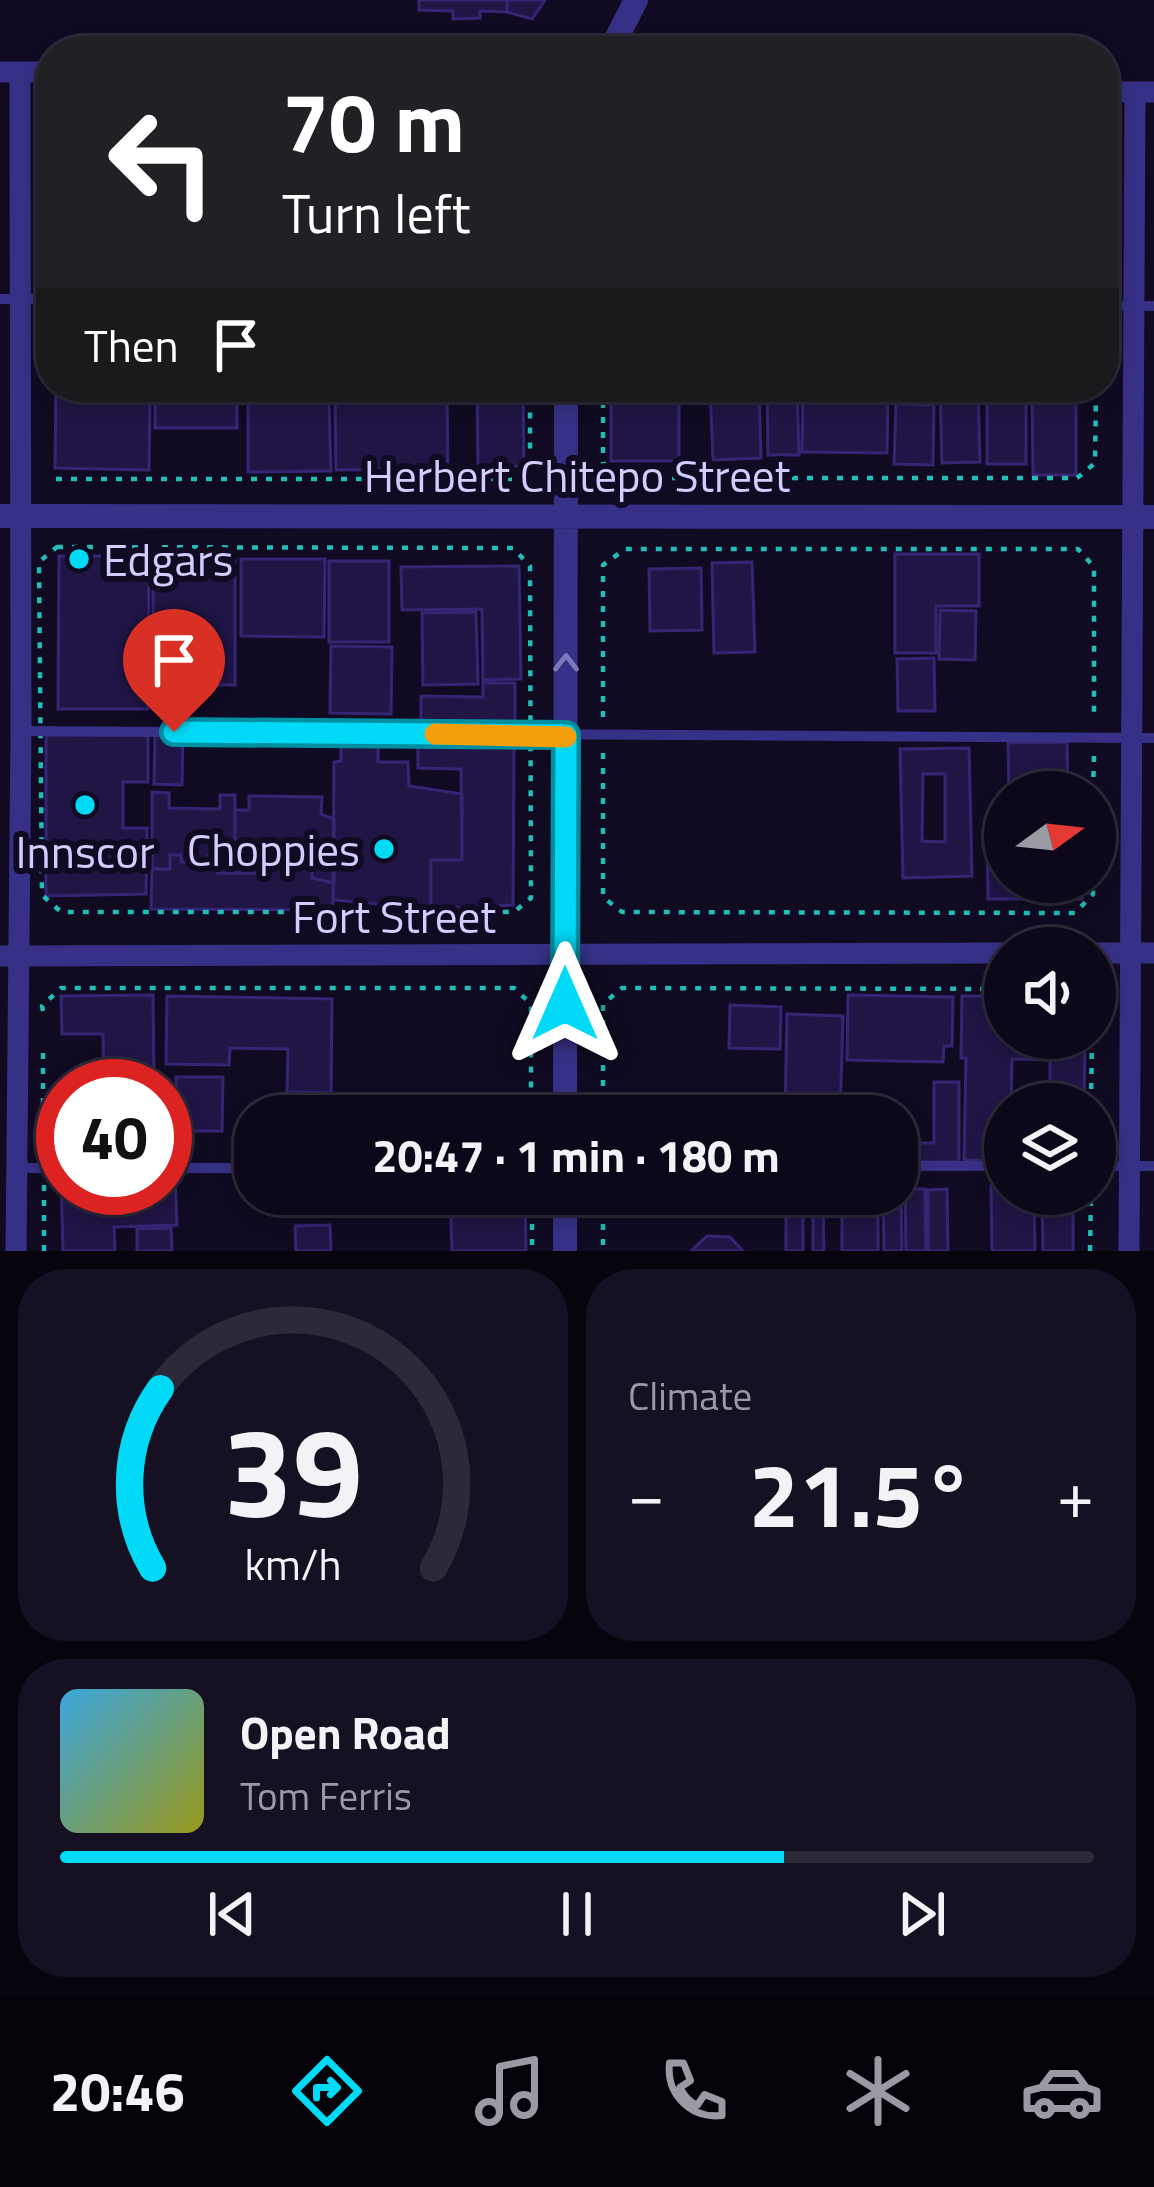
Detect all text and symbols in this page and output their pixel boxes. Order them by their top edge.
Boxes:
text: 70 m [282,57,465,185]
icon: left [84,84,240,240]
text: Turn left [282,172,471,254]
text: Then [84,311,179,379]
icon: arrive [203,312,269,378]
street label: Herbert Chitepo Street [364,441,790,509]
place label: Edgars [103,525,233,593]
marker: Edgars [66,546,92,572]
pin [123,609,225,732]
icon: arrive [141,627,207,693]
one-way arrow [553,653,579,671]
north arrow [984,771,1116,903]
map controls [984,771,1116,1215]
marker: Innscor [72,792,98,818]
place label: Choppies [187,815,360,883]
place label: Innscor [15,817,155,885]
marker: Choppies [371,836,397,862]
street label: Fort Street [292,882,496,950]
button: sound [984,927,1116,1059]
position arrow [502,941,628,1067]
speed limit sign: 40 [36,1059,192,1215]
button: layers [984,1083,1116,1215]
text: 20:47 · 1 min · 180 m [372,1121,780,1189]
text: Climate [628,1366,752,1425]
text: 39 [223,1376,363,1565]
text: 21.5° [749,1425,973,1562]
text: − [628,1443,665,1544]
text: + [1057,1443,1094,1544]
text: km/h [244,1531,342,1597]
text: Open Road [240,1698,451,1766]
text: Tom Ferris [240,1766,412,1825]
icon: previous [199,1881,265,1947]
icon: pause [544,1881,610,1947]
icon: next [889,1881,955,1947]
icon: directions [285,2049,369,2133]
icon: music [468,2049,552,2133]
icon: phone [652,2049,736,2133]
icon: climate [836,2049,920,2133]
icon: car [1020,2049,1104,2133]
text: 20:46 [50,2050,185,2132]

